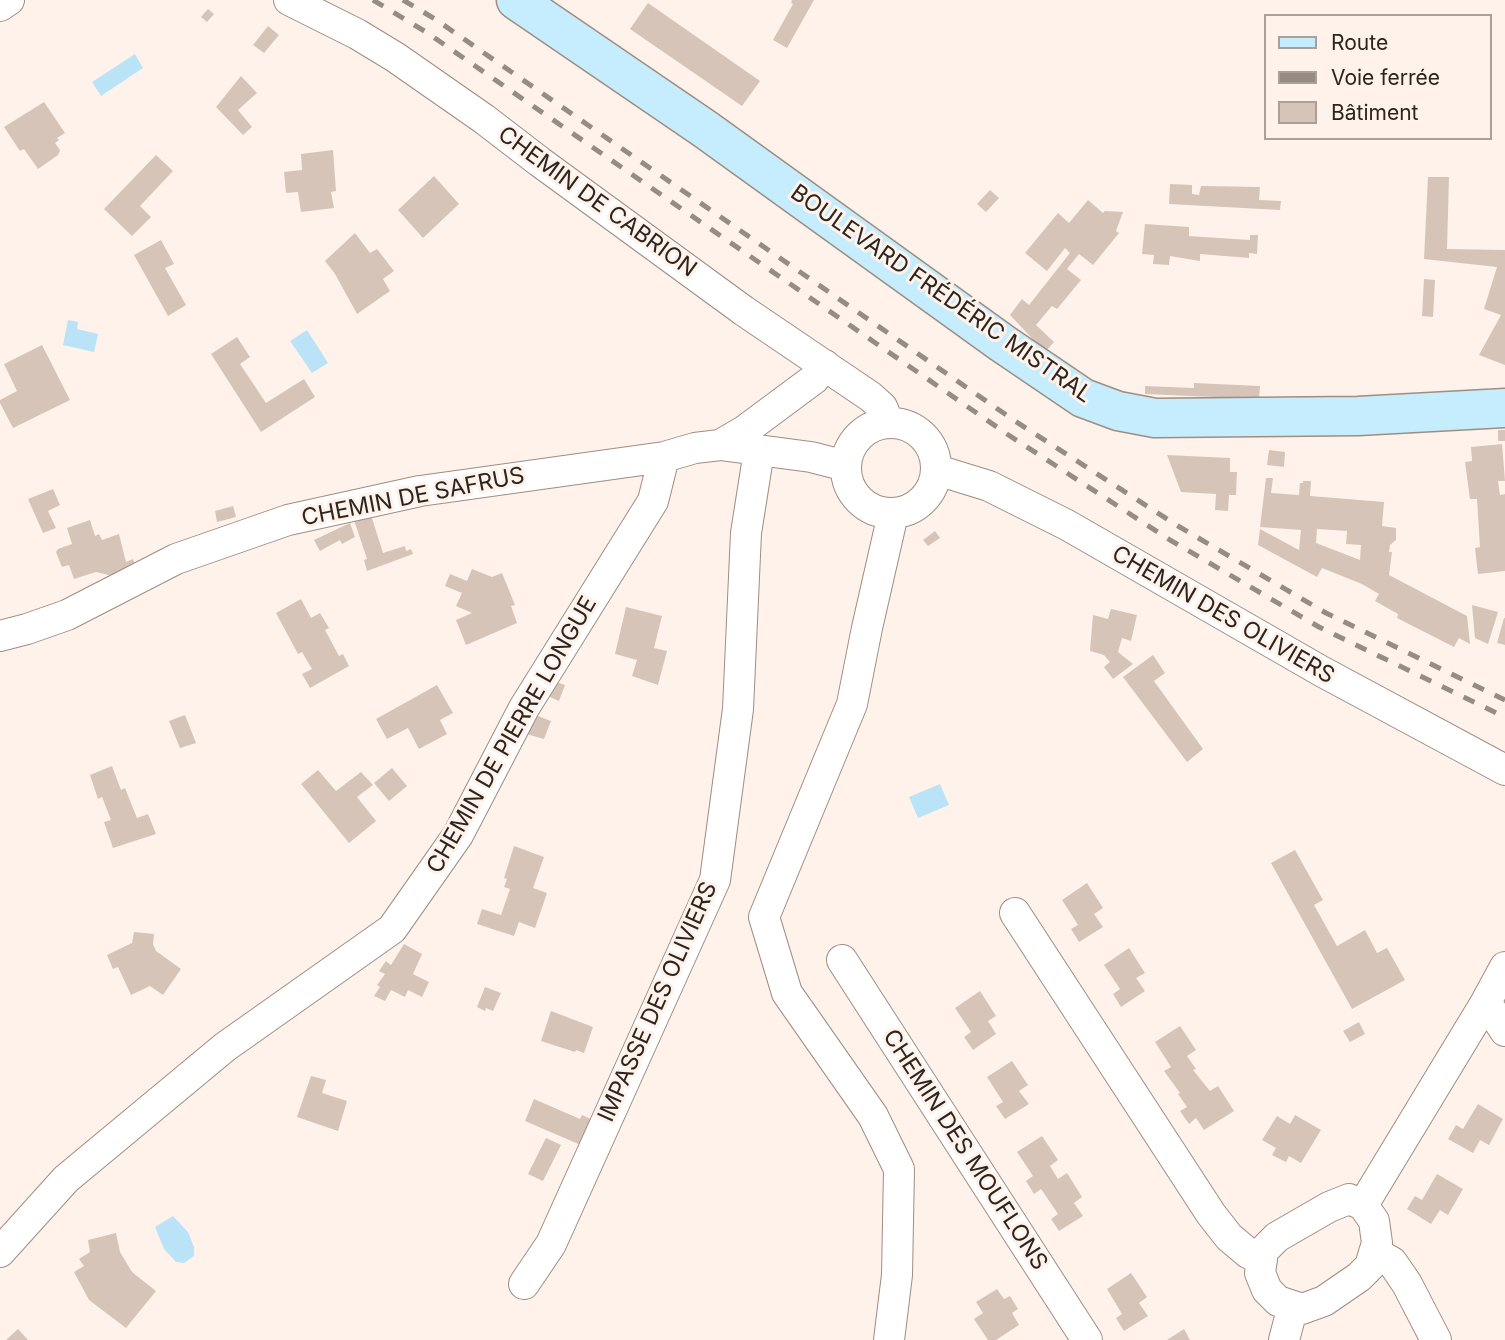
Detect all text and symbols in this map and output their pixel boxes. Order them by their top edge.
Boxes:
legend [1264,14,1491,140]
text: Route [1331,30,1388,55]
text: Voie ferrée [1331,65,1440,90]
text: Bâtiment [1331,100,1418,125]
street label: CHEMIN DE CABRION [492,121,702,283]
street label: BOULEVARD FRÉDÉRIC MISTRAL [785,179,1097,409]
street label: CHEMIN DE SAFRUS [299,462,527,532]
street label: CHEMIN DES OLIVIERS [1107,540,1339,690]
street label: CHEMIN DE PIERRE LONGUE [421,592,603,878]
street label: IMPASSE DES OLIVIERS [593,878,723,1126]
street label: CHEMIN DES MOUFLONS [877,1025,1053,1275]

